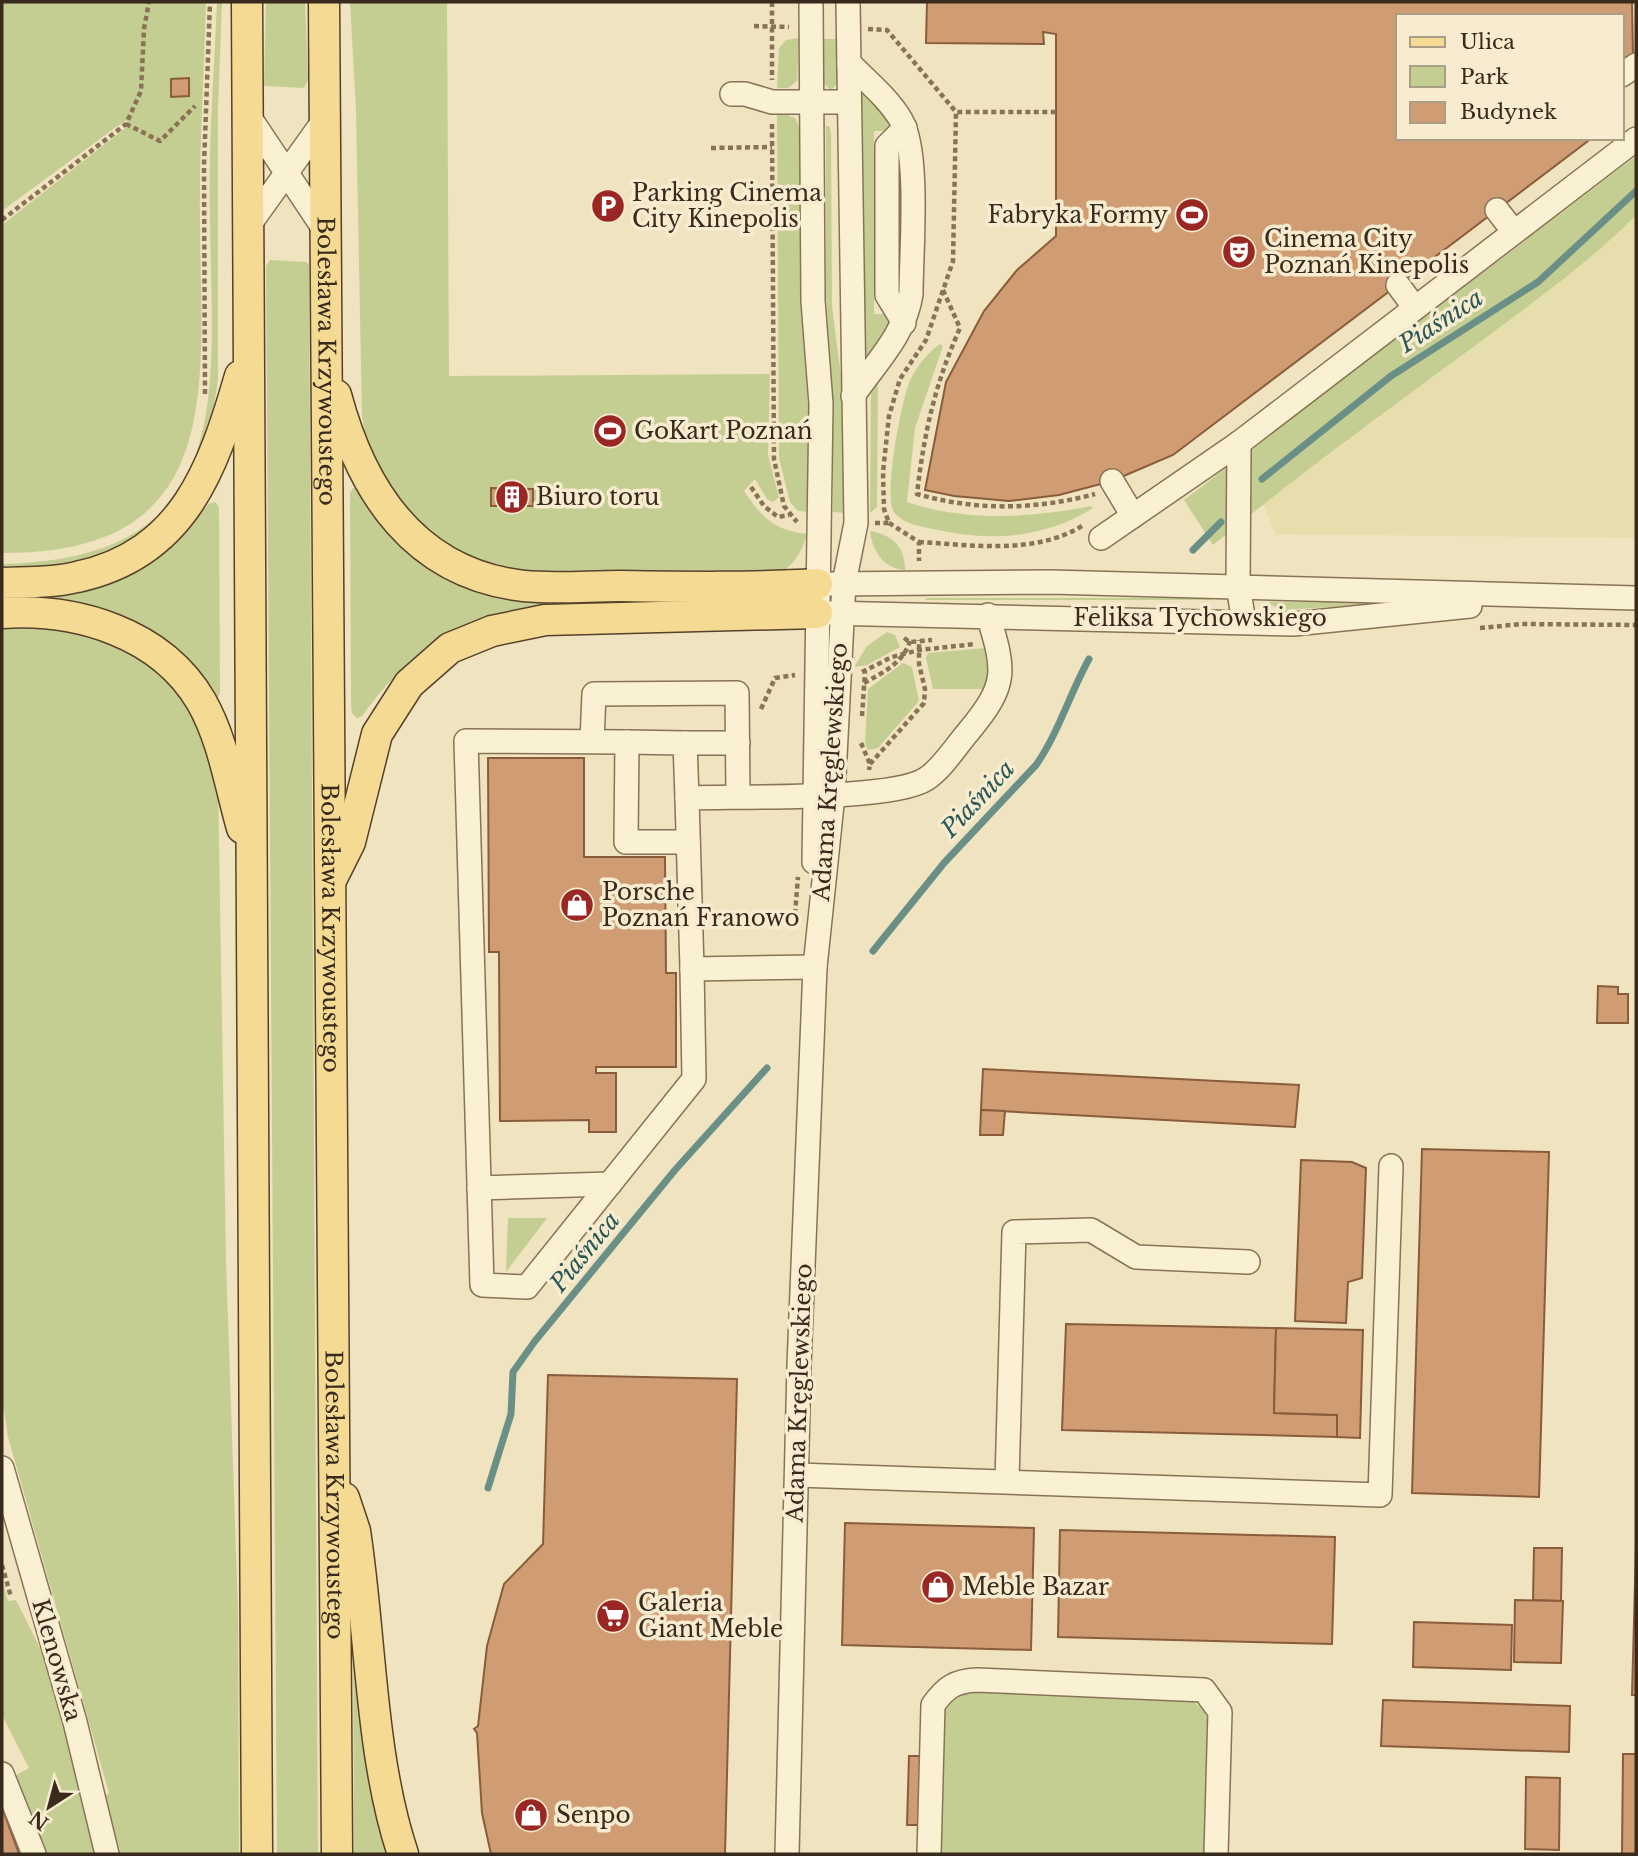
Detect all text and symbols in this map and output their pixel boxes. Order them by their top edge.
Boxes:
legend [1396,14,1624,140]
text: Ulica [1460,29,1515,55]
text: Park [1460,64,1509,90]
text: Budynek [1460,99,1557,125]
place label: Parking Cinema City Kinepolis [632,179,822,233]
parking icon: Parking Cinema City Kinepolis [589,187,627,225]
sports icon: Fabryka Formy [1173,196,1211,234]
place label: Fabryka Formy [987,201,1168,229]
street label: Bolesława Krzywoustego [312,216,342,506]
place label: Cinema City Poznań Kinepolis [1264,225,1469,279]
theatre icon: Cinema City Poznań Kinepolis [1220,233,1258,271]
water label: Piaśnica [1392,283,1488,359]
sports icon: GoKart Poznań [591,412,629,450]
place label: GoKart Poznań [634,417,813,445]
building icon: Biuro toru [493,478,531,516]
place label: Biuro toru [536,483,659,511]
street label: Feliksa Tychowskiego [1073,604,1327,632]
street label: Adama Kręglewskiego [807,642,853,903]
water label: Piaśnica [934,754,1021,844]
street label: Bolesława Krzywoustego [315,783,346,1073]
place label: Porsche Poznań Franowo [602,878,799,932]
shop icon: Porsche Poznań Franowo [558,886,596,924]
water label: Piaśnica [543,1206,626,1298]
street label: Adama Kręglewskiego [780,1263,818,1524]
street label: Bolesława Krzywoustego [319,1350,349,1640]
shop icon: Meble Bazar [919,1568,957,1606]
place label: Meble Bazar [962,1573,1109,1601]
place label: Galeria Giant Meble [638,1589,783,1643]
street label: Klenowska [26,1596,88,1725]
supermarket icon: Galeria Giant Meble [594,1597,632,1635]
north arrow [14,1772,84,1842]
shop icon: Senpo [512,1796,550,1834]
place label: Senpo [556,1801,631,1829]
text: N [25,1806,53,1835]

